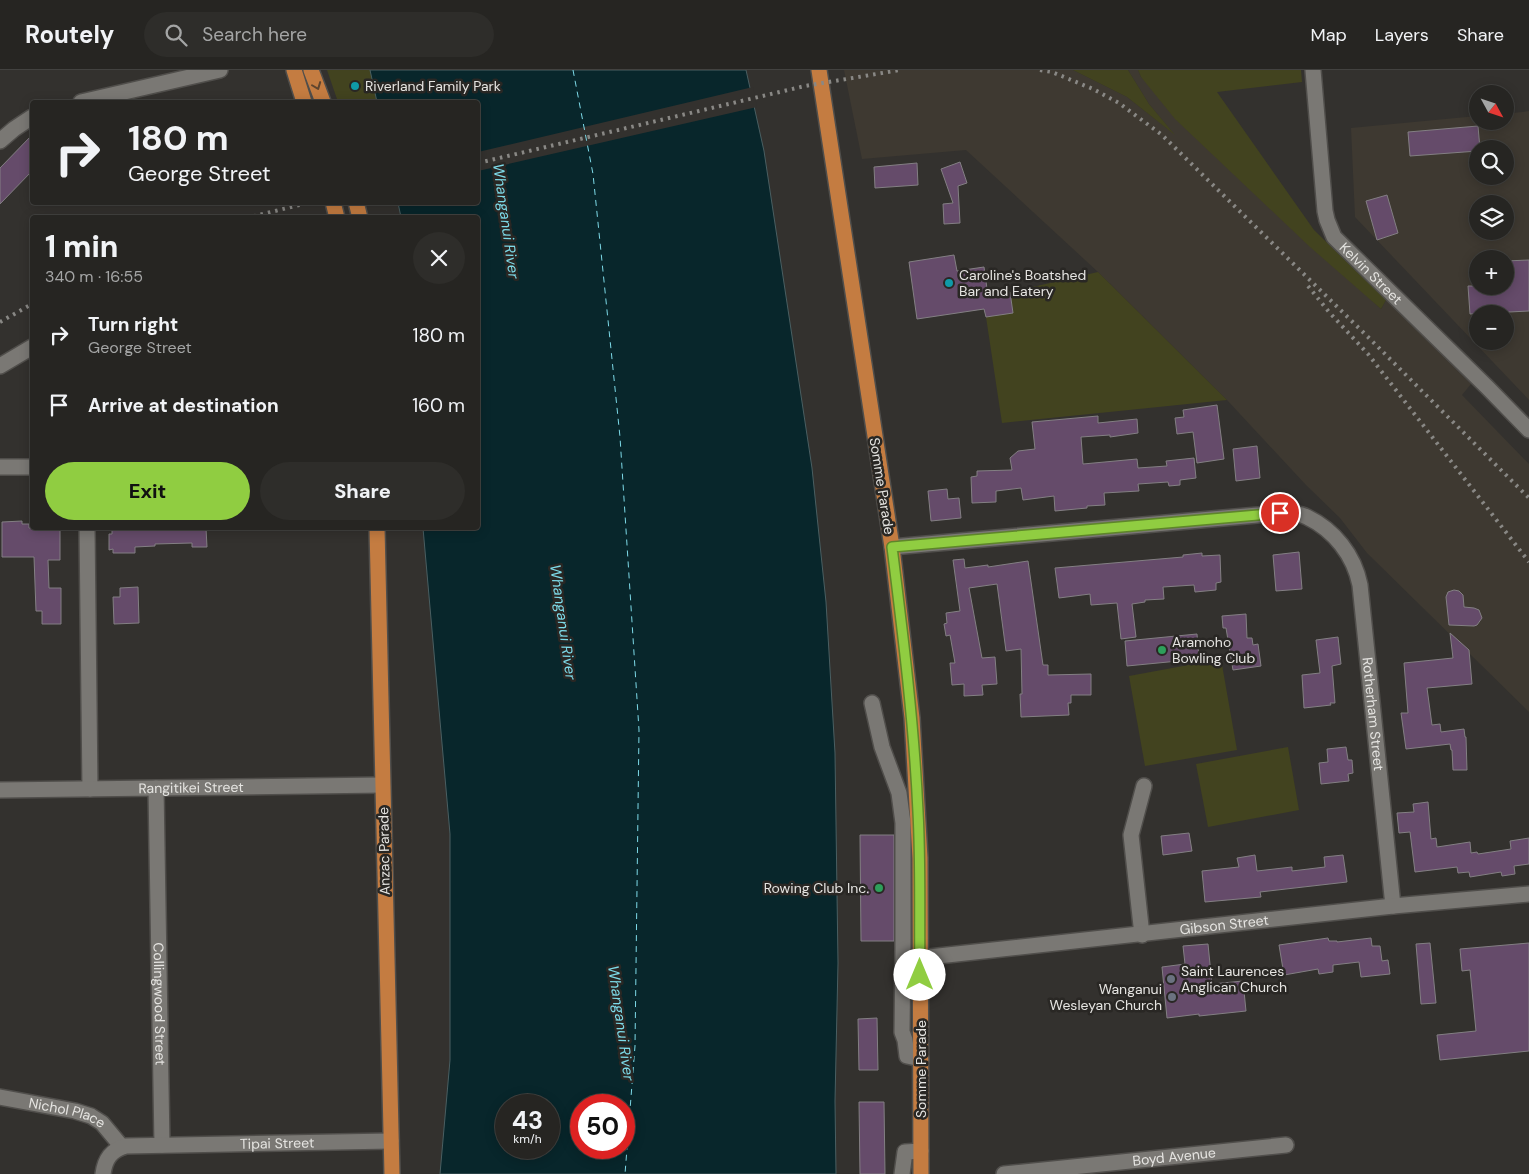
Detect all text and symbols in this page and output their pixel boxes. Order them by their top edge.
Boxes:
search box [144,12,494,57]
text: Routely [25,19,114,50]
icon: search [162,21,190,49]
text: Search here [202,22,307,47]
text: Map [1311,23,1347,47]
text: Layers [1375,23,1429,47]
text: Share [1457,23,1504,47]
place label: Riverland Family Park [365,77,501,95]
marker: Riverland Family Park [349,80,361,92]
one-way arrow [311,81,321,90]
north arrow [1469,85,1514,130]
map controls [1469,85,1514,350]
text: 180 m [128,115,229,161]
icon: right [45,120,110,185]
button: search [1469,140,1514,185]
text: George Street [128,159,271,188]
water label: Whanganui River [488,162,524,280]
button: layers [1469,195,1514,240]
text: 1 min [45,227,118,266]
button: close [413,232,465,284]
street label: Kelvin Street [1336,239,1406,308]
button: + [1469,250,1514,295]
text: 340 m · 16:55 [45,266,143,287]
place label: Caroline's Boatshed Bar and Eatery [959,266,1086,300]
marker: Caroline's Boatshed Bar and Eatery [943,277,955,289]
button: − [1469,305,1514,350]
text: Turn right [88,312,178,337]
icon: right [45,321,73,349]
text: 180 m [413,323,465,348]
text: George Street [88,337,192,358]
icon: arrive [45,391,73,419]
text: Arrive at destination [88,393,279,418]
text: 160 m [412,393,465,418]
street label: Somme Parade [865,436,899,536]
button: Exit [45,462,250,520]
button: Share [260,462,465,520]
pin [1259,492,1301,534]
icon: arrive [1266,499,1294,527]
water label: Whanganui River [545,563,581,681]
place label: Aramoho Bowling Club [1172,633,1255,667]
marker: Aramoho Bowling Club [1156,644,1168,656]
street label: Rotherham Street [1358,656,1388,772]
street label: Rangitikei Street [138,778,244,797]
street label: Anzac Parade [374,807,394,895]
place label: Rowing Club Inc. [764,879,869,897]
marker: Rowing Club Inc. [873,882,885,894]
street label: Gibson Street [1179,911,1270,938]
street label: Collingwood Street [150,942,170,1066]
position arrow [893,948,945,1000]
place label: Saint Laurences Anglican Church [1181,962,1287,996]
water label: Whanganui River [603,964,639,1082]
marker: Saint Laurences Anglican Church [1165,973,1177,985]
place label: Wanganui Wesleyan Church [1050,980,1162,1014]
marker: Wanganui Wesleyan Church [1166,991,1178,1003]
street label: Somme Parade [912,1020,930,1118]
street label: Nichol Place [27,1094,109,1132]
speed limit sign: 50 [570,1094,635,1159]
text: 43 [512,1104,543,1137]
text: km/h [513,1131,542,1147]
street label: Tipai Street [240,1133,314,1153]
street label: Boyd Avenue [1132,1143,1217,1170]

